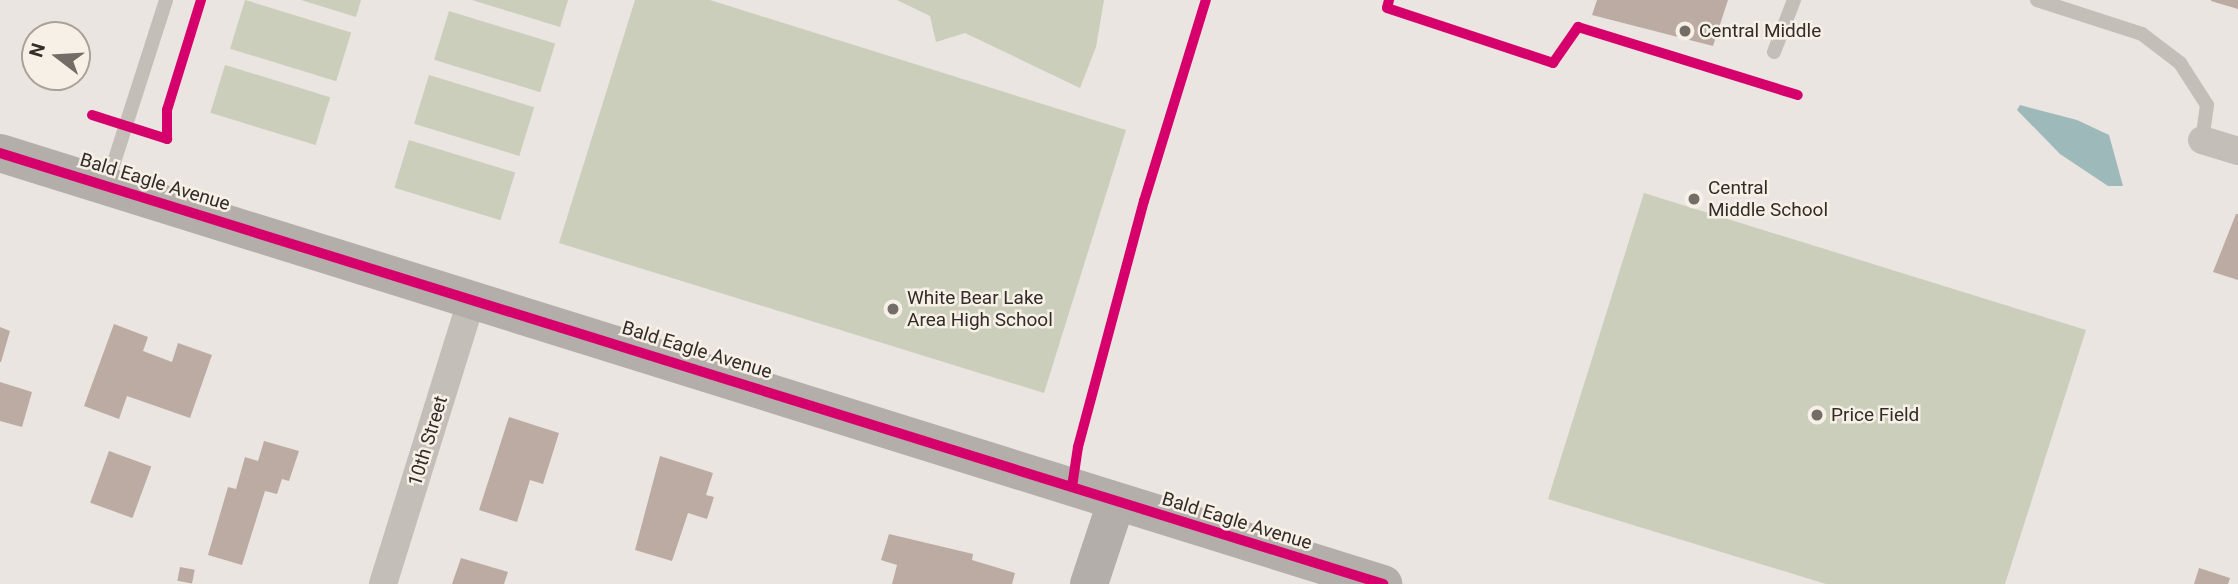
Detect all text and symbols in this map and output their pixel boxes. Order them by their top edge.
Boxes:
place label: Central Middle [1699,20,1821,42]
north arrow [21,21,91,91]
marker: Central Middle [1677,23,1693,39]
text: N [24,41,50,60]
street label: Bald Eagle Avenue [77,148,233,216]
place label: Central Middle School [1708,177,1828,221]
marker: Central Middle School [1686,191,1702,207]
place label: White Bear Lake Area High School [907,287,1053,331]
marker: White Bear Lake Area High School [885,301,901,317]
street label: Bald Eagle Avenue [619,316,775,384]
street label: 10th Street [404,393,452,489]
place label: Price Field [1831,404,1919,426]
marker: Price Field [1809,407,1825,423]
street label: Bald Eagle Avenue [1159,487,1315,555]

